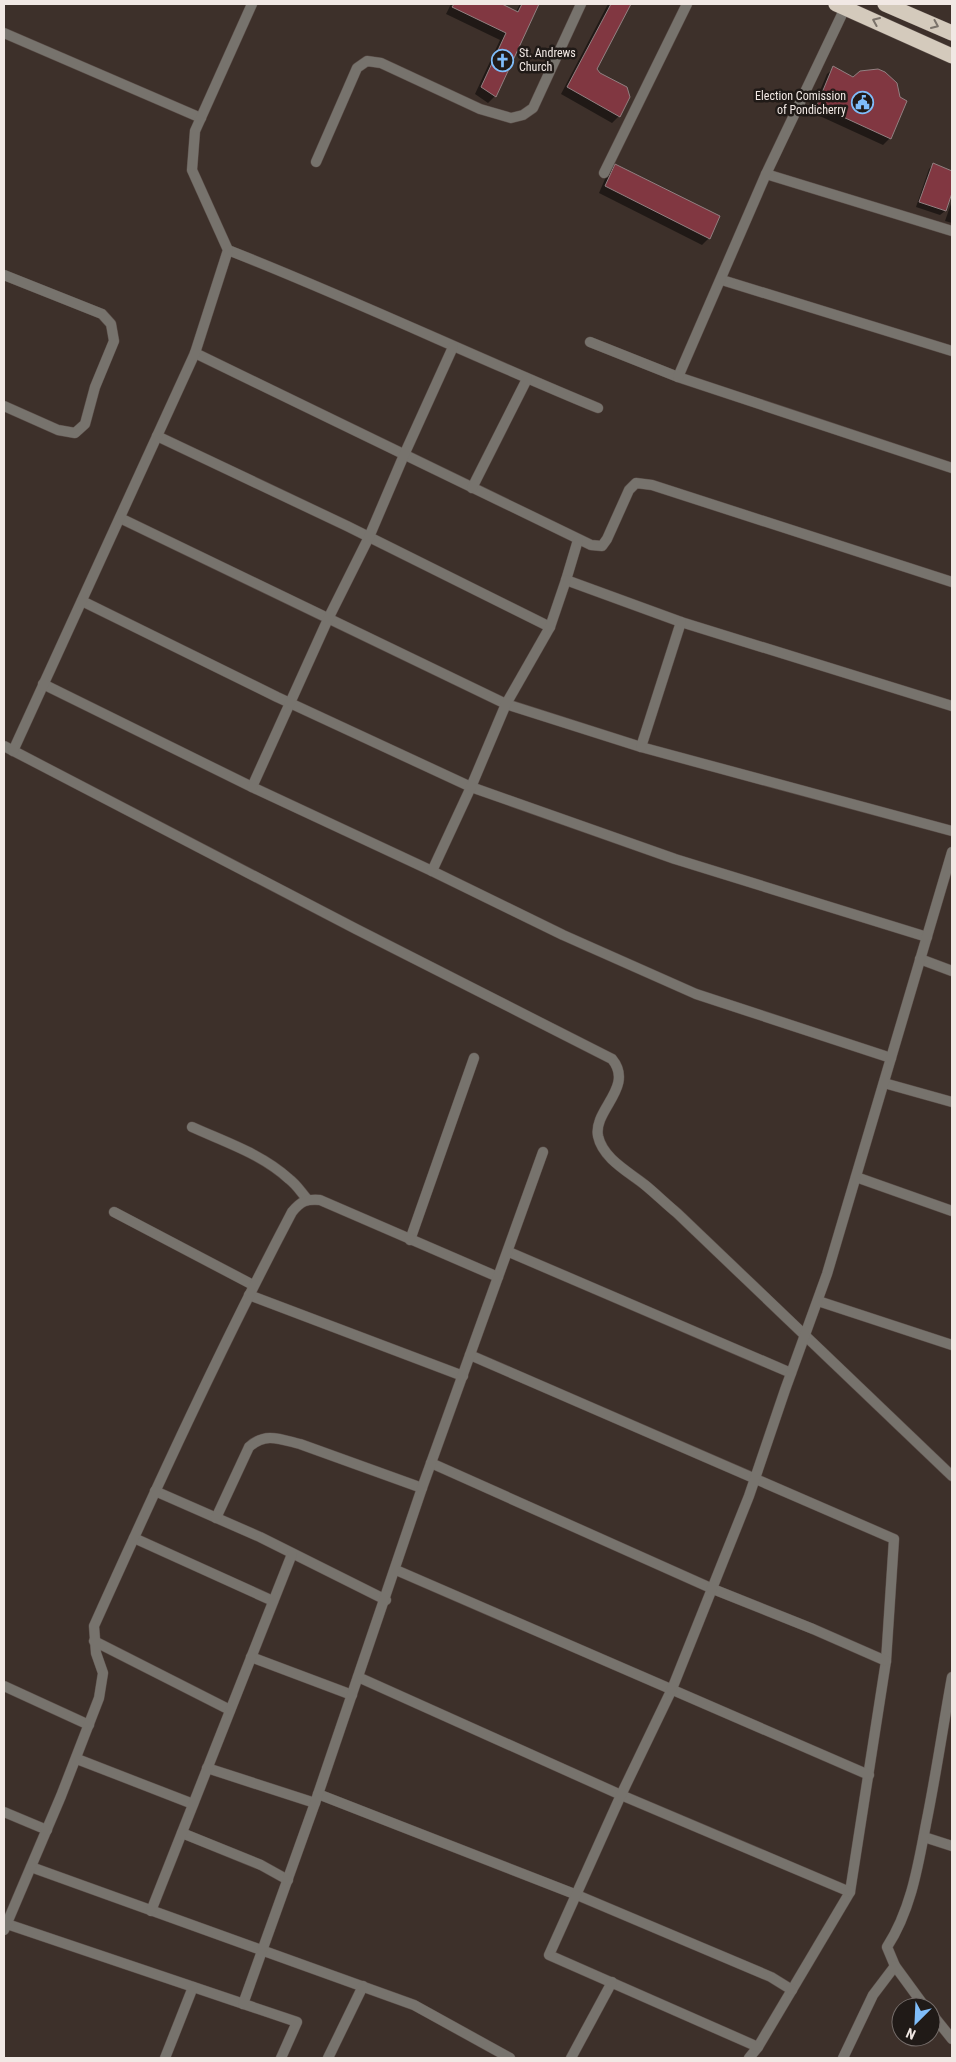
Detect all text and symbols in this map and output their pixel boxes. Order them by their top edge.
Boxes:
one-way arrow [872,17,881,28]
one-way arrow [930,19,939,30]
place label: St. Andrews Church [519,46,576,74]
church icon: St. Andrews Church [491,48,515,72]
place label: Election Comission of Pondicherry [755,89,846,117]
public building icon: Election Comission of Pondicherry [850,91,874,115]
north arrow [891,1997,941,2047]
text: N [904,2025,918,2043]

